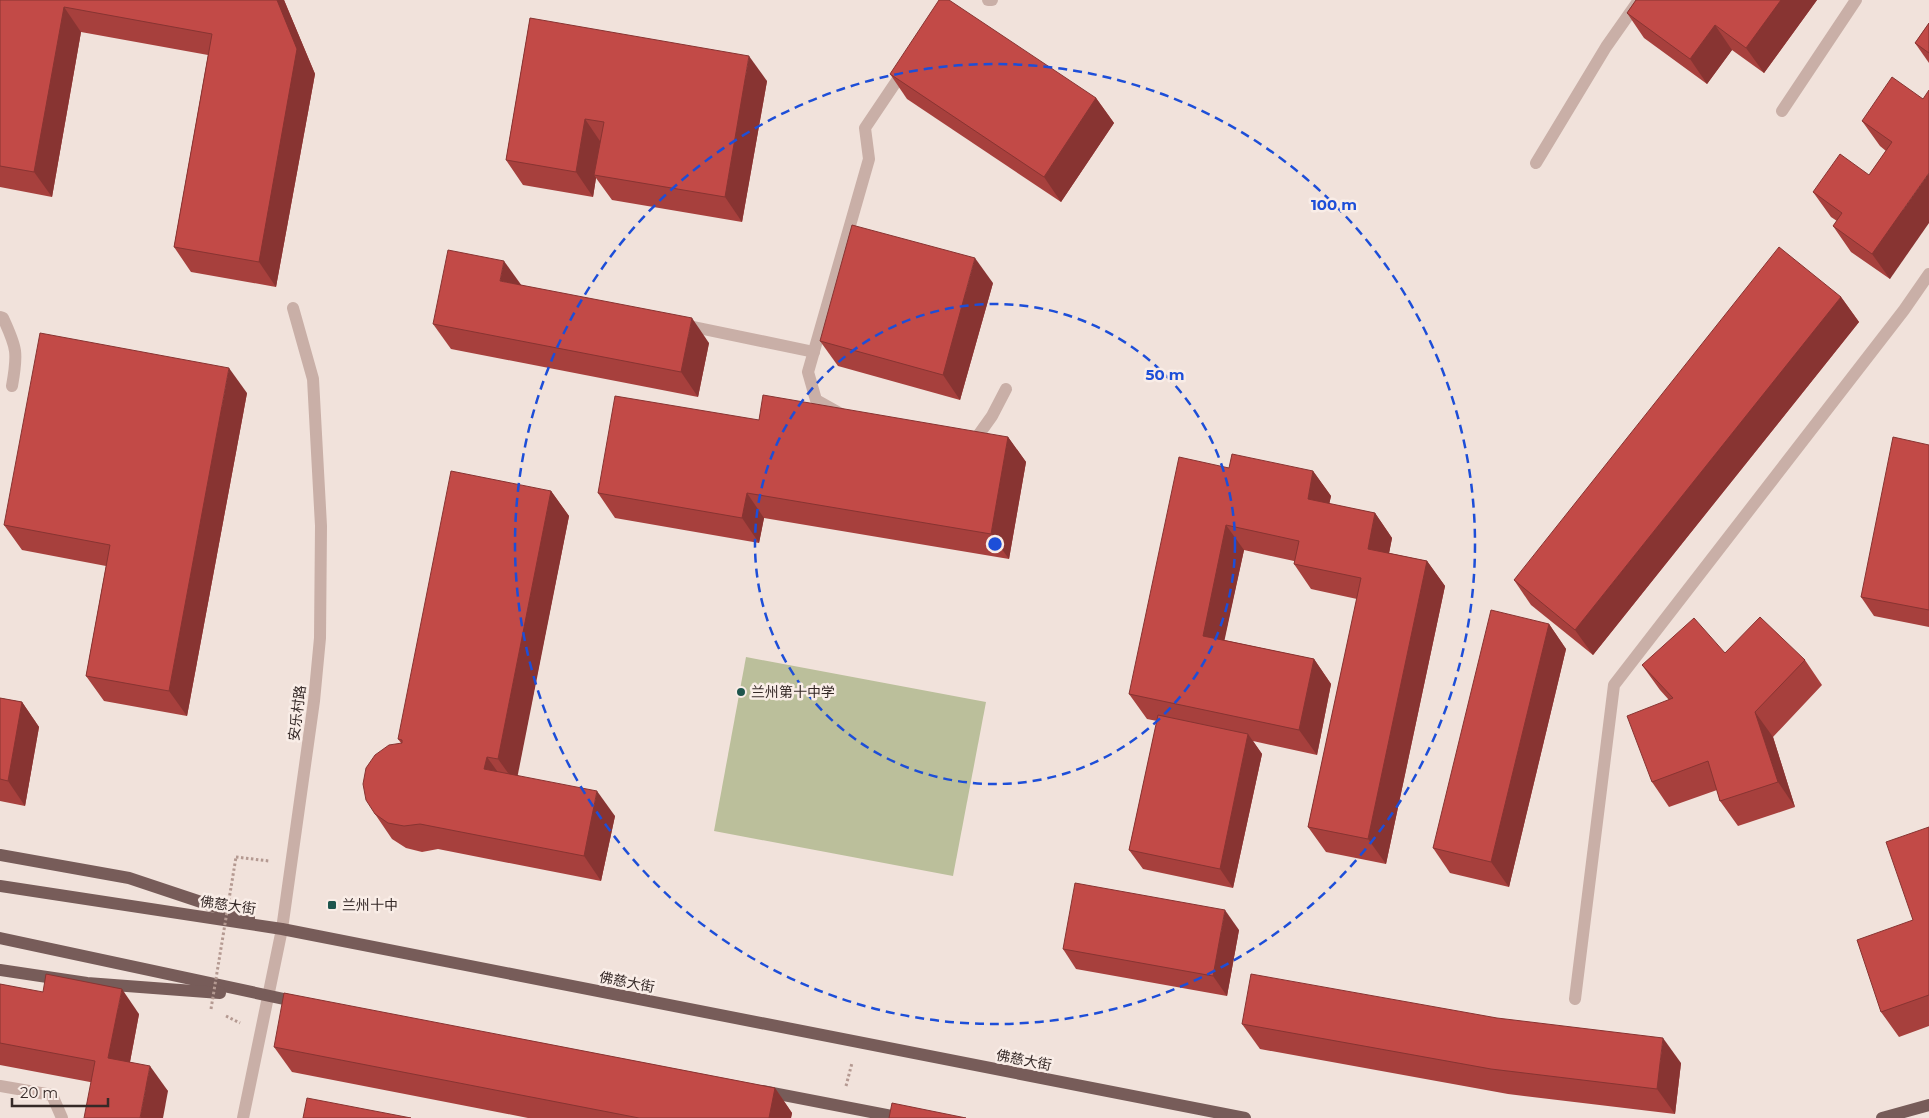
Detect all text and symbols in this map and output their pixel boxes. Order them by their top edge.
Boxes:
text: 100 m [1311,195,1357,214]
text: 50 m [1145,365,1185,384]
centre of rings [986,535,1004,553]
place label: 兰州第十中学 [751,683,835,701]
street label: 安乐村路 [285,684,309,742]
marker: 兰州第十中学 [735,686,747,698]
street label: 佛慈大街 [199,892,257,918]
place label: 兰州十中 [342,896,398,914]
marker: 兰州十中 [326,899,338,911]
street label: 佛慈大街 [598,968,656,996]
street label: 佛慈大街 [995,1046,1053,1074]
scale bar [12,1076,109,1108]
text: 20 m [20,1083,58,1102]

